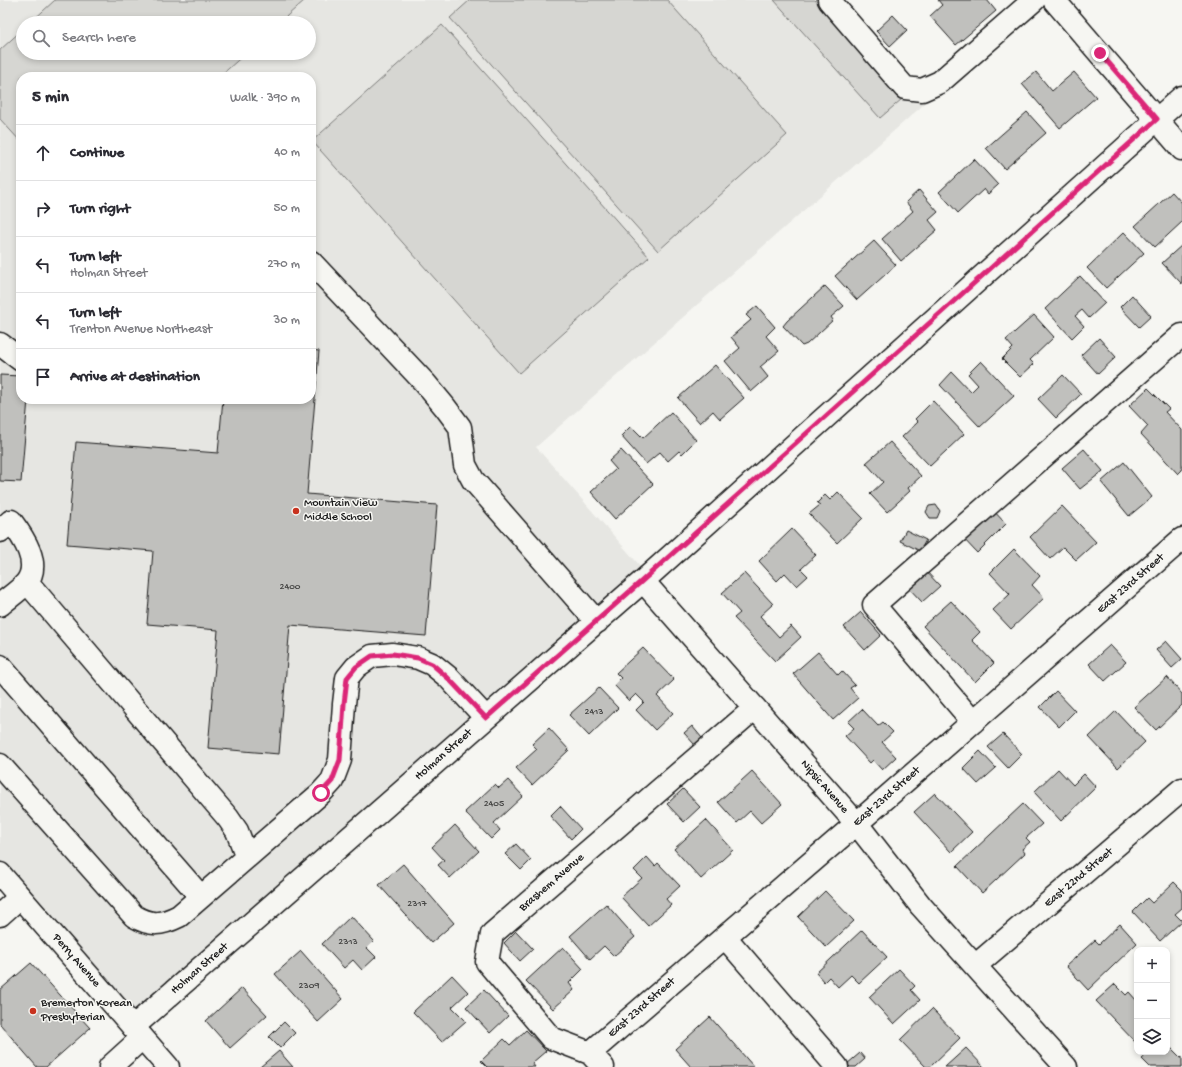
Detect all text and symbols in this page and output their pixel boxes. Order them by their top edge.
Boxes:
search box [16,16,316,60]
icon: search [30,27,52,49]
text: Search here [62,29,136,47]
route end [1091,44,1109,62]
text: 5 min [32,88,69,108]
text: Walk · 390 m [230,91,300,106]
icon: ahead [32,142,54,164]
text: Continue [70,144,124,162]
text: 40 m [274,145,300,160]
icon: right [32,198,54,220]
text: Turn right [70,200,130,218]
text: 50 m [273,201,300,216]
text: Turn left [70,248,121,266]
icon: left [32,254,54,276]
text: 270 m [267,257,300,272]
text: Holman Street [70,266,147,281]
text: Turn left [70,304,121,322]
icon: left [32,310,54,332]
text: 30 m [274,313,300,328]
text: Trenton Avenue Northeast [70,322,212,337]
icon: arrive [32,366,54,388]
text: Arrive at destination [70,368,200,386]
place label: Mountain View Middle School [304,497,378,525]
marker: Mountain View Middle School [291,506,301,516]
street label: East 23rd Street [1095,550,1168,617]
house number: 2400 [280,581,301,593]
house number: 2413 [585,706,603,718]
street label: Holman Street [412,726,476,784]
street label: Nipsic Avenue [797,757,852,817]
street label: East 23rd Street [851,763,924,830]
route start [312,784,330,802]
house number: 2405 [484,798,504,810]
street label: East 22nd Street [1042,844,1117,911]
street label: Brashem Avenue [516,850,588,916]
house number: 2317 [407,898,427,910]
street label: Perry Avenue [48,931,104,991]
house number: 2313 [338,936,358,948]
street label: Holman Street [168,940,232,998]
map controls [1134,947,1170,1055]
button: + [1134,947,1170,983]
street label: East 23rd Street [606,974,679,1041]
house number: 2309 [299,980,319,992]
button: − [1134,983,1170,1019]
place label: Bremerton Korean Presbyterian [40,997,132,1025]
marker: Bremerton Korean Presbyterian [28,1006,38,1016]
button: layers [1134,1019,1170,1055]

